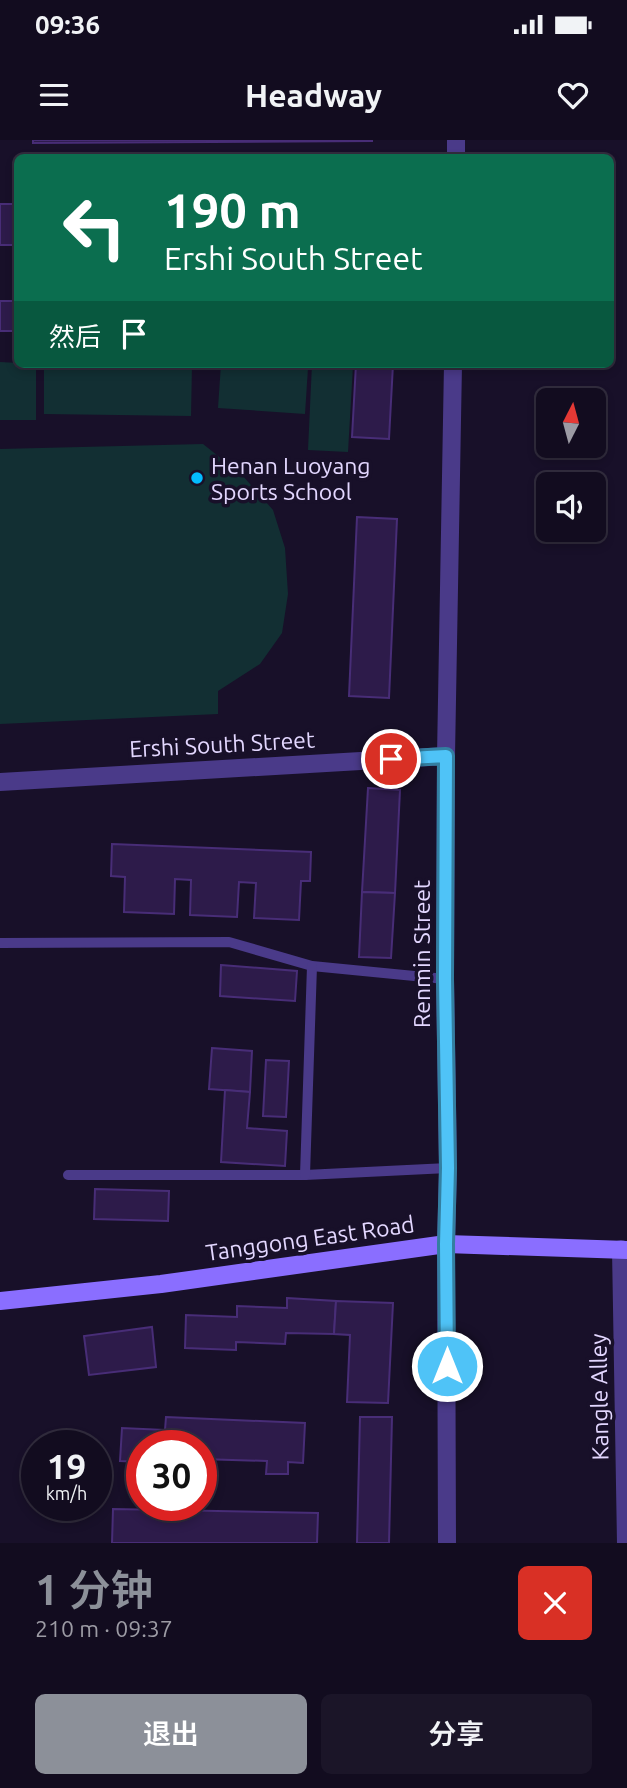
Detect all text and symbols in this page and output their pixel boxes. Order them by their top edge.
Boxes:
text: 09:36 [35,10,100,39]
icon: menu [35,76,73,114]
icon: heart [554,76,592,114]
text: Headway [245,77,382,113]
icon: left [49,182,140,273]
text: 190 m [164,182,301,237]
text: Ershi South Street [164,240,423,276]
icon: arrive [115,315,153,353]
text: 然后 [49,322,101,351]
north arrow [536,388,606,458]
map controls [536,388,606,542]
place label: Henan Luoyang Sports School [211,453,371,504]
marker: Henan Luoyang Sports School [189,470,205,486]
button: sound [536,472,606,542]
street label: Ershi South Street [129,727,315,761]
pin [361,729,421,789]
icon: arrive [372,740,410,778]
street label: Renmin Street [409,880,434,1028]
street label: Tanggong East Road [204,1211,416,1265]
position arrow [410,1329,484,1403]
street label: Kangle Alley [585,1333,613,1461]
speed limit sign: 30 [126,1430,217,1521]
text: 19 [47,1446,86,1486]
text: km/h [46,1483,87,1503]
text: 1 分钟 [35,1566,153,1613]
button: close [518,1566,592,1640]
text: 210 m · 09:37 [35,1616,173,1641]
button: 退出 [35,1694,307,1774]
button: 分享 [321,1694,592,1774]

